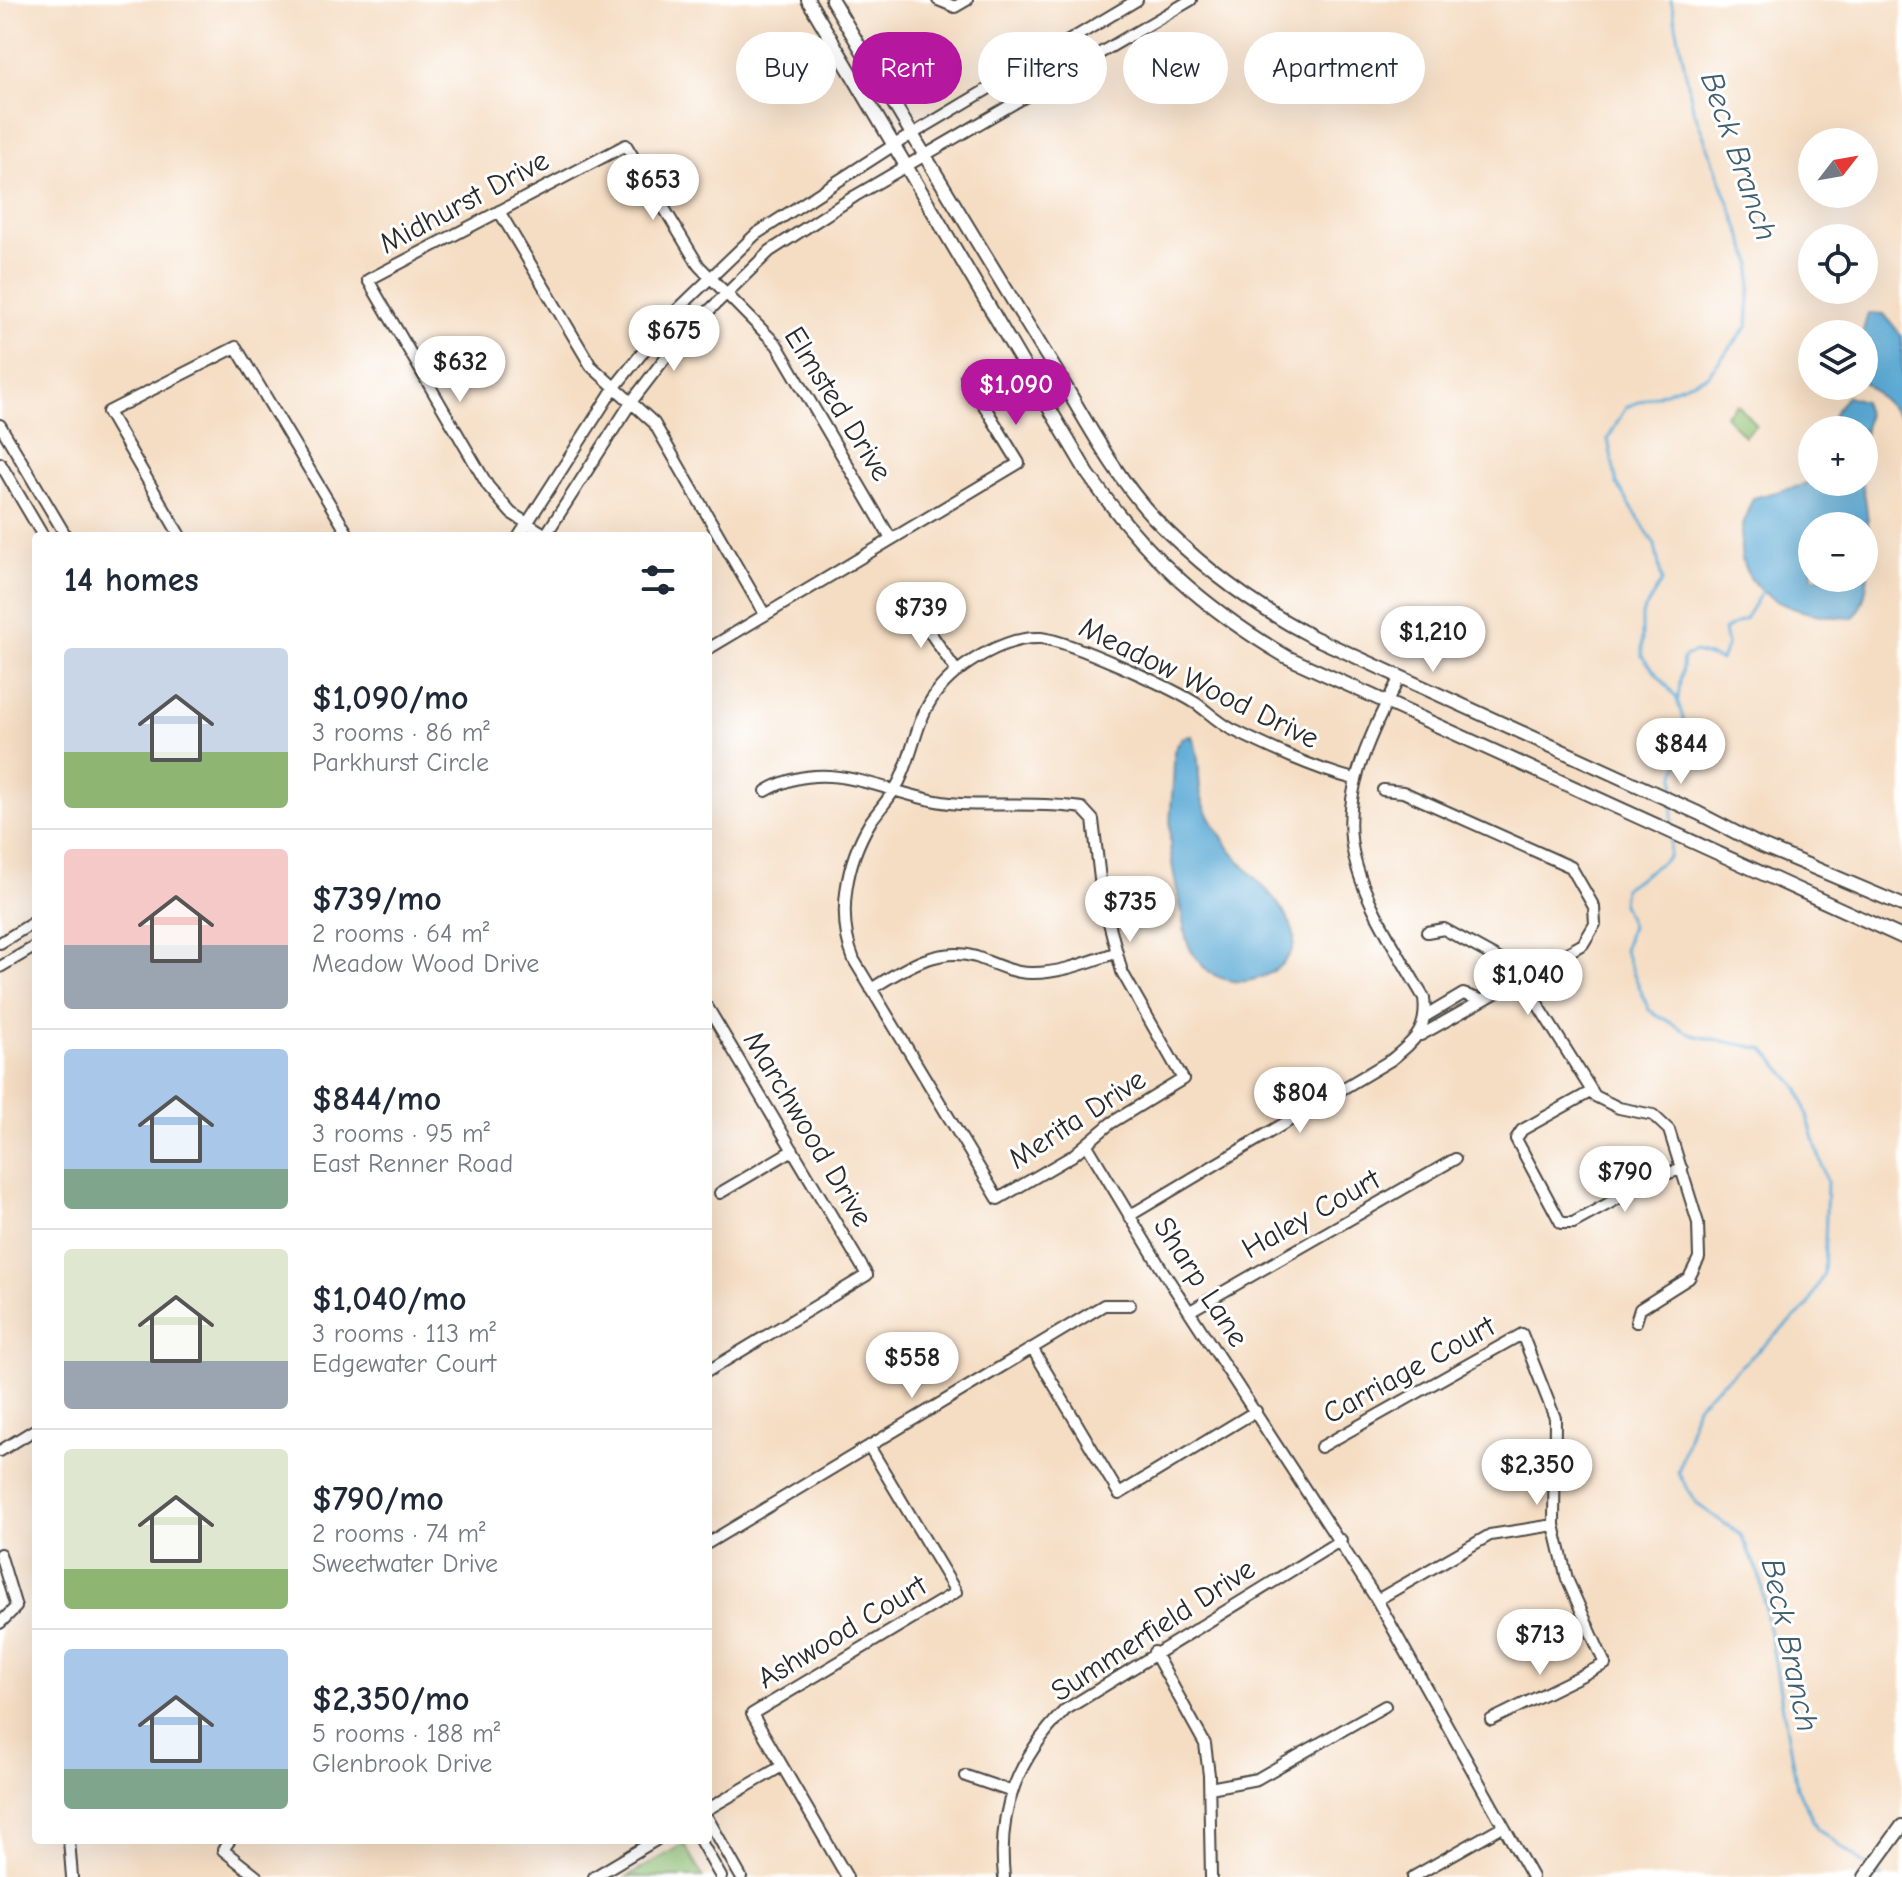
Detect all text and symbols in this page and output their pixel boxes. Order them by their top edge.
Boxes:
chip: Buy [736,32,836,104]
chip: Rent [852,32,962,104]
chip: Filters [978,32,1107,104]
chip: New [1123,32,1228,104]
chip: Apartment [1244,32,1425,104]
water label: Beck Branch [1693,67,1785,245]
north arrow [1798,128,1878,208]
map controls [1798,128,1878,592]
street label: Midhurst Drive [373,143,555,261]
pin: $653 [606,154,700,222]
text: $653 [625,165,681,195]
button: locate [1798,224,1878,304]
pin: $675 [627,305,721,373]
text: $675 [647,316,701,346]
street label: Elmsted Drive [777,320,899,488]
button: layers [1798,320,1878,400]
pin: $632 [413,336,507,404]
text: $632 [432,347,488,377]
pin: $1,090 [951,359,1081,427]
text: $1,090 [979,370,1053,400]
button: + [1798,416,1878,496]
button: − [1798,512,1878,592]
icon: filters [636,558,680,602]
text: 14 homes [64,560,199,600]
pin: $739 [874,582,968,650]
text: $739 [894,593,948,623]
pin: $1,210 [1368,606,1498,674]
street label: Meadow Wood Drive [1074,610,1324,756]
text: $1,210 [1399,617,1467,647]
text: $1,090/mo [312,678,469,718]
icon: home [128,680,224,776]
text: 3 rooms · 86 m² [312,718,490,748]
pin: $844 [1634,718,1728,786]
text: $844 [1654,729,1708,759]
text: Parkhurst Circle [312,748,489,778]
pin: $735 [1083,876,1177,944]
text: $739/mo [312,879,442,919]
icon: home [128,881,224,977]
text: $735 [1103,887,1157,917]
text: 2 rooms · 64 m² [312,919,489,949]
text: Meadow Wood Drive [312,949,539,979]
pin: $1,040 [1463,949,1593,1017]
text: $1,040 [1492,960,1564,990]
street label: Marchwood Drive [736,1025,880,1233]
street label: Merita Drive [1002,1062,1152,1176]
pin: $804 [1253,1067,1347,1135]
text: $804 [1272,1078,1328,1108]
text: $844/mo [312,1079,441,1119]
icon: home [128,1081,224,1177]
text: 3 rooms · 95 m² [312,1119,490,1149]
pin: $790 [1578,1146,1672,1214]
text: East Renner Road [312,1149,513,1179]
text: $790 [1597,1157,1653,1187]
street label: Haley Court [1236,1161,1387,1266]
street label: Sharp Lane [1146,1211,1256,1353]
text: $1,040/mo [312,1279,467,1319]
icon: home [128,1281,224,1377]
street label: Carriage Court [1317,1308,1502,1432]
text: 3 rooms · 113 m² [312,1319,496,1349]
pin: $558 [865,1332,959,1400]
text: $558 [884,1343,940,1373]
text: Edgewater Court [312,1349,496,1379]
pin: $2,350 [1472,1439,1602,1507]
text: $2,350 [1499,1450,1575,1480]
text: $790/mo [312,1479,444,1519]
icon: home [128,1481,224,1577]
text: 2 rooms · 74 m² [312,1519,485,1549]
text: Sweetwater Drive [312,1549,498,1579]
street label: Summerfield Drive [1045,1551,1261,1709]
water label: Beck Branch [1754,1555,1826,1735]
street label: Ashwood Court [751,1567,934,1696]
pin: $713 [1493,1609,1587,1677]
text: $713 [1515,1620,1565,1650]
text: $2,350/mo [312,1679,470,1719]
icon: home [128,1681,224,1777]
text: 5 rooms · 188 m² [312,1719,500,1749]
text: Glenbrook Drive [312,1749,492,1779]

